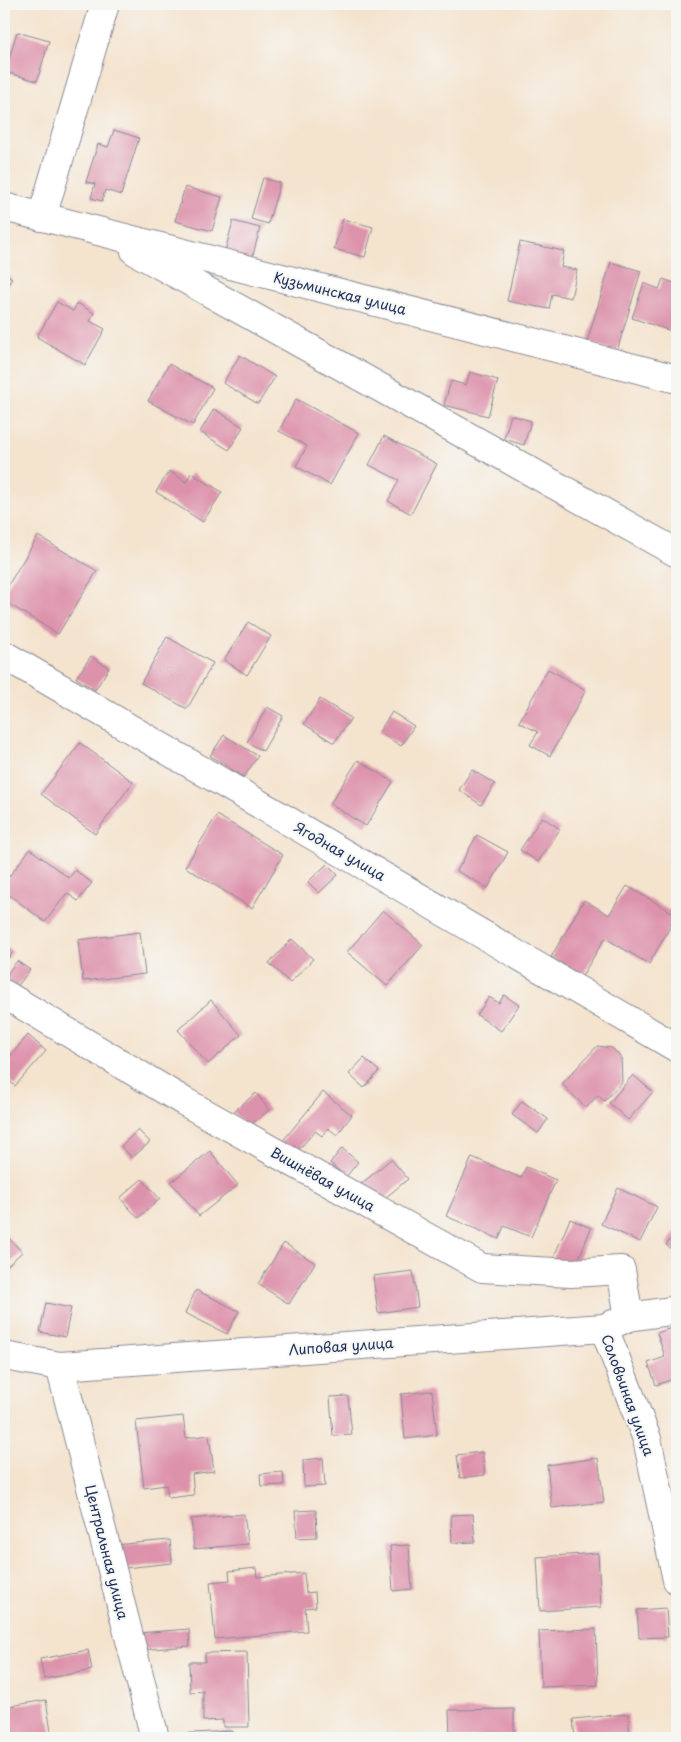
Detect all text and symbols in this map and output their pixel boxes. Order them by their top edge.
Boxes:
street label: Кузьминская улица [271,266,409,320]
street label: Ягодная улица [290,816,390,886]
street label: Вишнёвая улица [267,1142,379,1217]
street label: Соловьиная улица [596,1331,660,1459]
street label: Липовая улица [288,1332,394,1360]
street label: Центральная улица [80,1482,134,1622]

